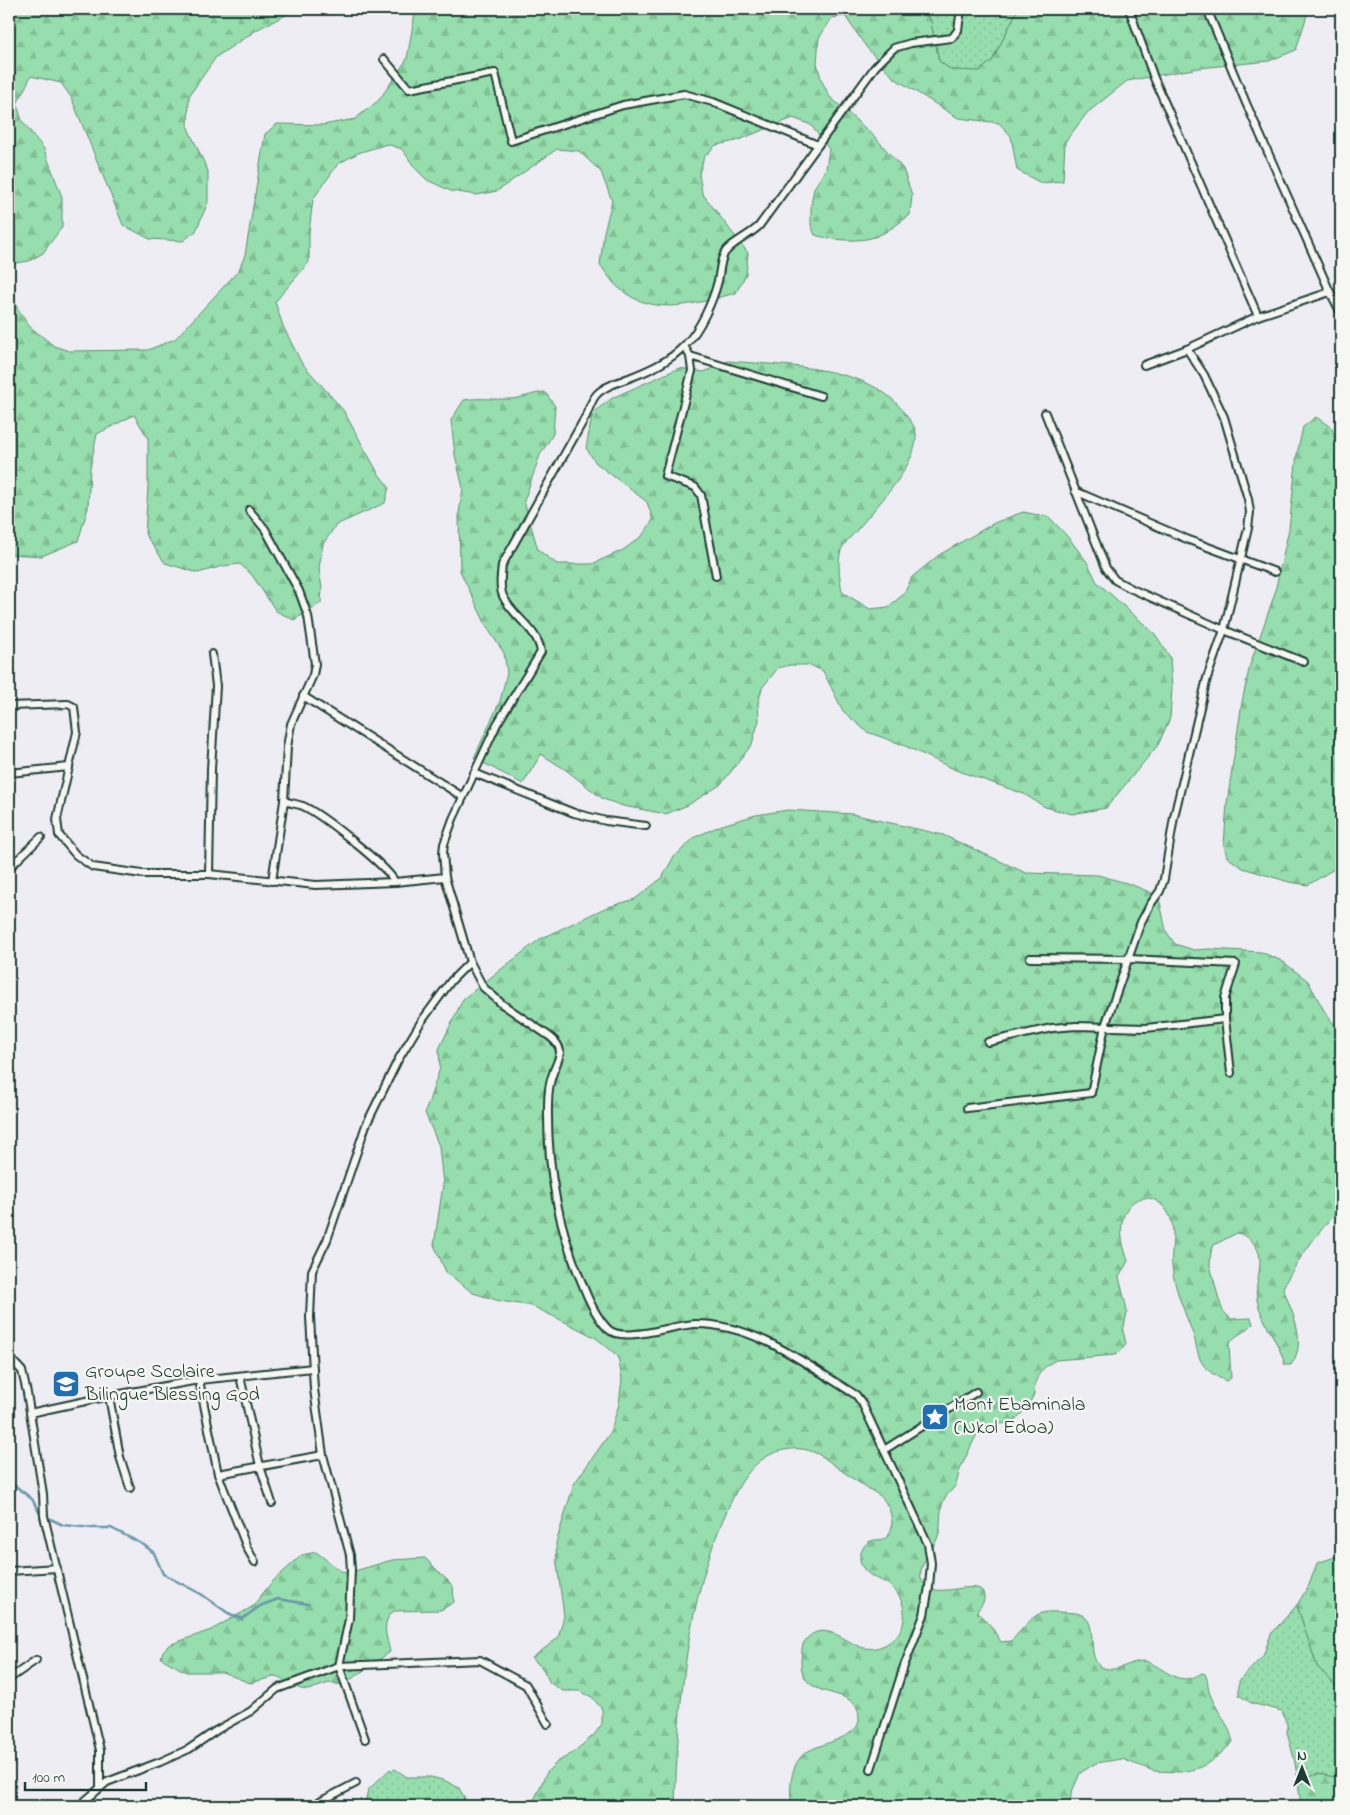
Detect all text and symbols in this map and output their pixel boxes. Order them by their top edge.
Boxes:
place label: Groupe Scolaire Bilingue Blessing God [84,1358,260,1411]
school or university icon: Groupe Scolaire Bilingue Blessing God [51,1369,81,1399]
place label: Mont Ebaminala (Nkol Edoa) [954,1391,1086,1443]
place icon: Mont Ebaminala (Nkol Edoa) [920,1402,950,1432]
north arrow [1278,1742,1328,1792]
text: N [1297,1746,1307,1767]
scale bar [25,1760,146,1792]
text: 100 m [32,1767,65,1789]

